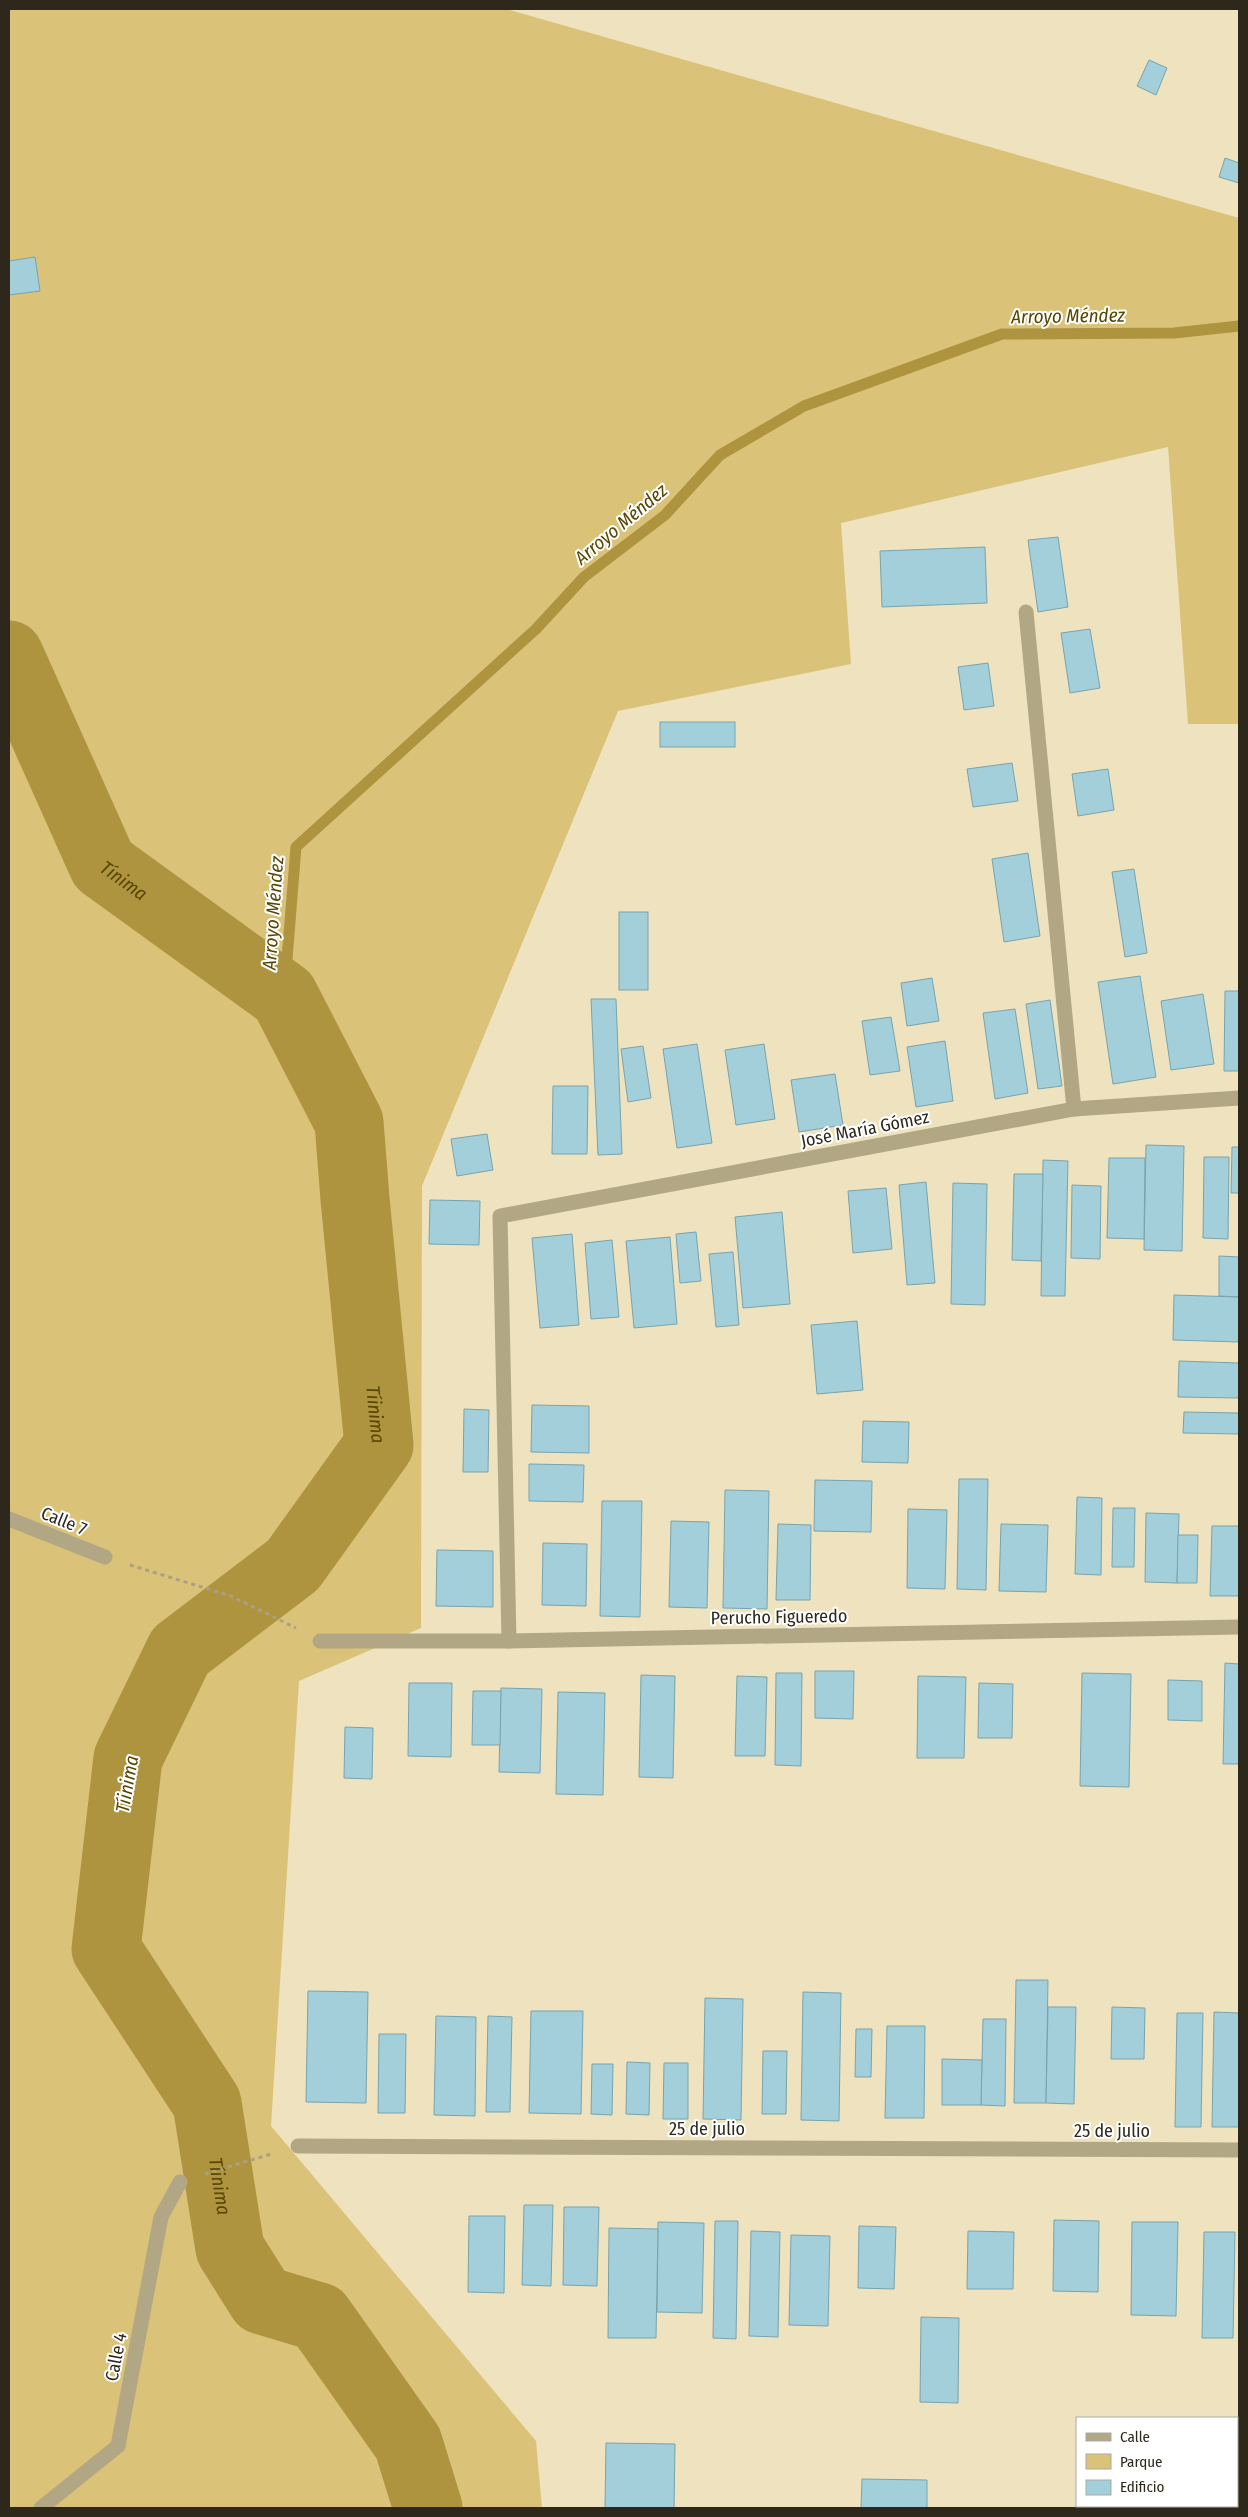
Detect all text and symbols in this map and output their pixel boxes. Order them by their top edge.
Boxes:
water label: Arroyo Méndez [1010,303,1126,329]
water label: Arroyo Méndez [569,478,672,570]
water label: Tínima [96,855,152,905]
water label: Arroyo Méndez [257,855,288,972]
street label: José María Gómez [799,1106,931,1152]
water label: Tíinima [362,1385,390,1444]
street label: Calle 7 [38,1502,90,1540]
street label: Perucho Figueredo [711,1605,847,1629]
water label: Tíinima [111,1754,143,1814]
street label: 25 de julio [669,2118,745,2140]
street label: 25 de julio [1074,2120,1150,2142]
water label: Tíinima [204,2156,236,2217]
street label: Calle 4 [101,2331,132,2383]
legend [1076,2417,1238,2507]
text: Calle [1120,2428,1150,2446]
text: Parque [1120,2453,1163,2471]
text: Edificio [1120,2478,1165,2496]

